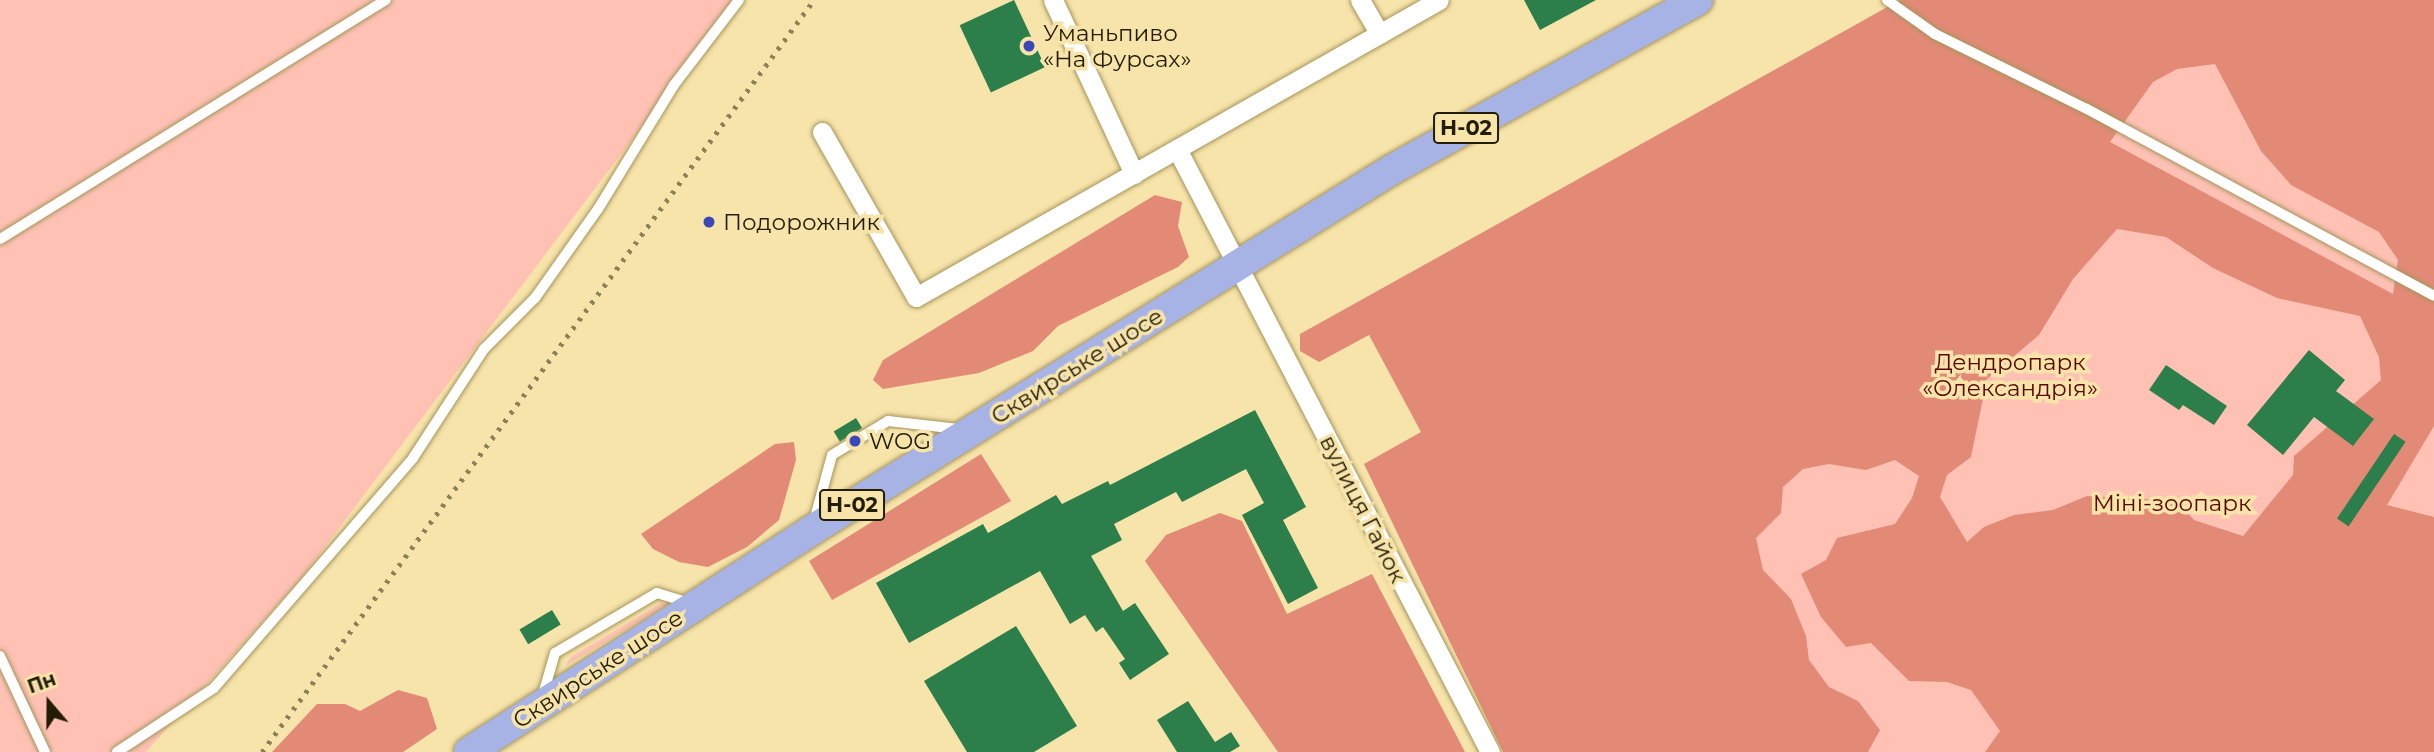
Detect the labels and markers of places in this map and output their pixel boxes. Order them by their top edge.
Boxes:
place label: Уманьпиво «На Фурсах» [1043,19,1191,73]
marker: Уманьпиво «На Фурсах» [1021,38,1037,54]
place label: Подорожник [723,208,880,236]
marker: Подорожник [701,214,717,230]
place label: WOG [869,427,931,455]
marker: WOG [847,433,863,449]

